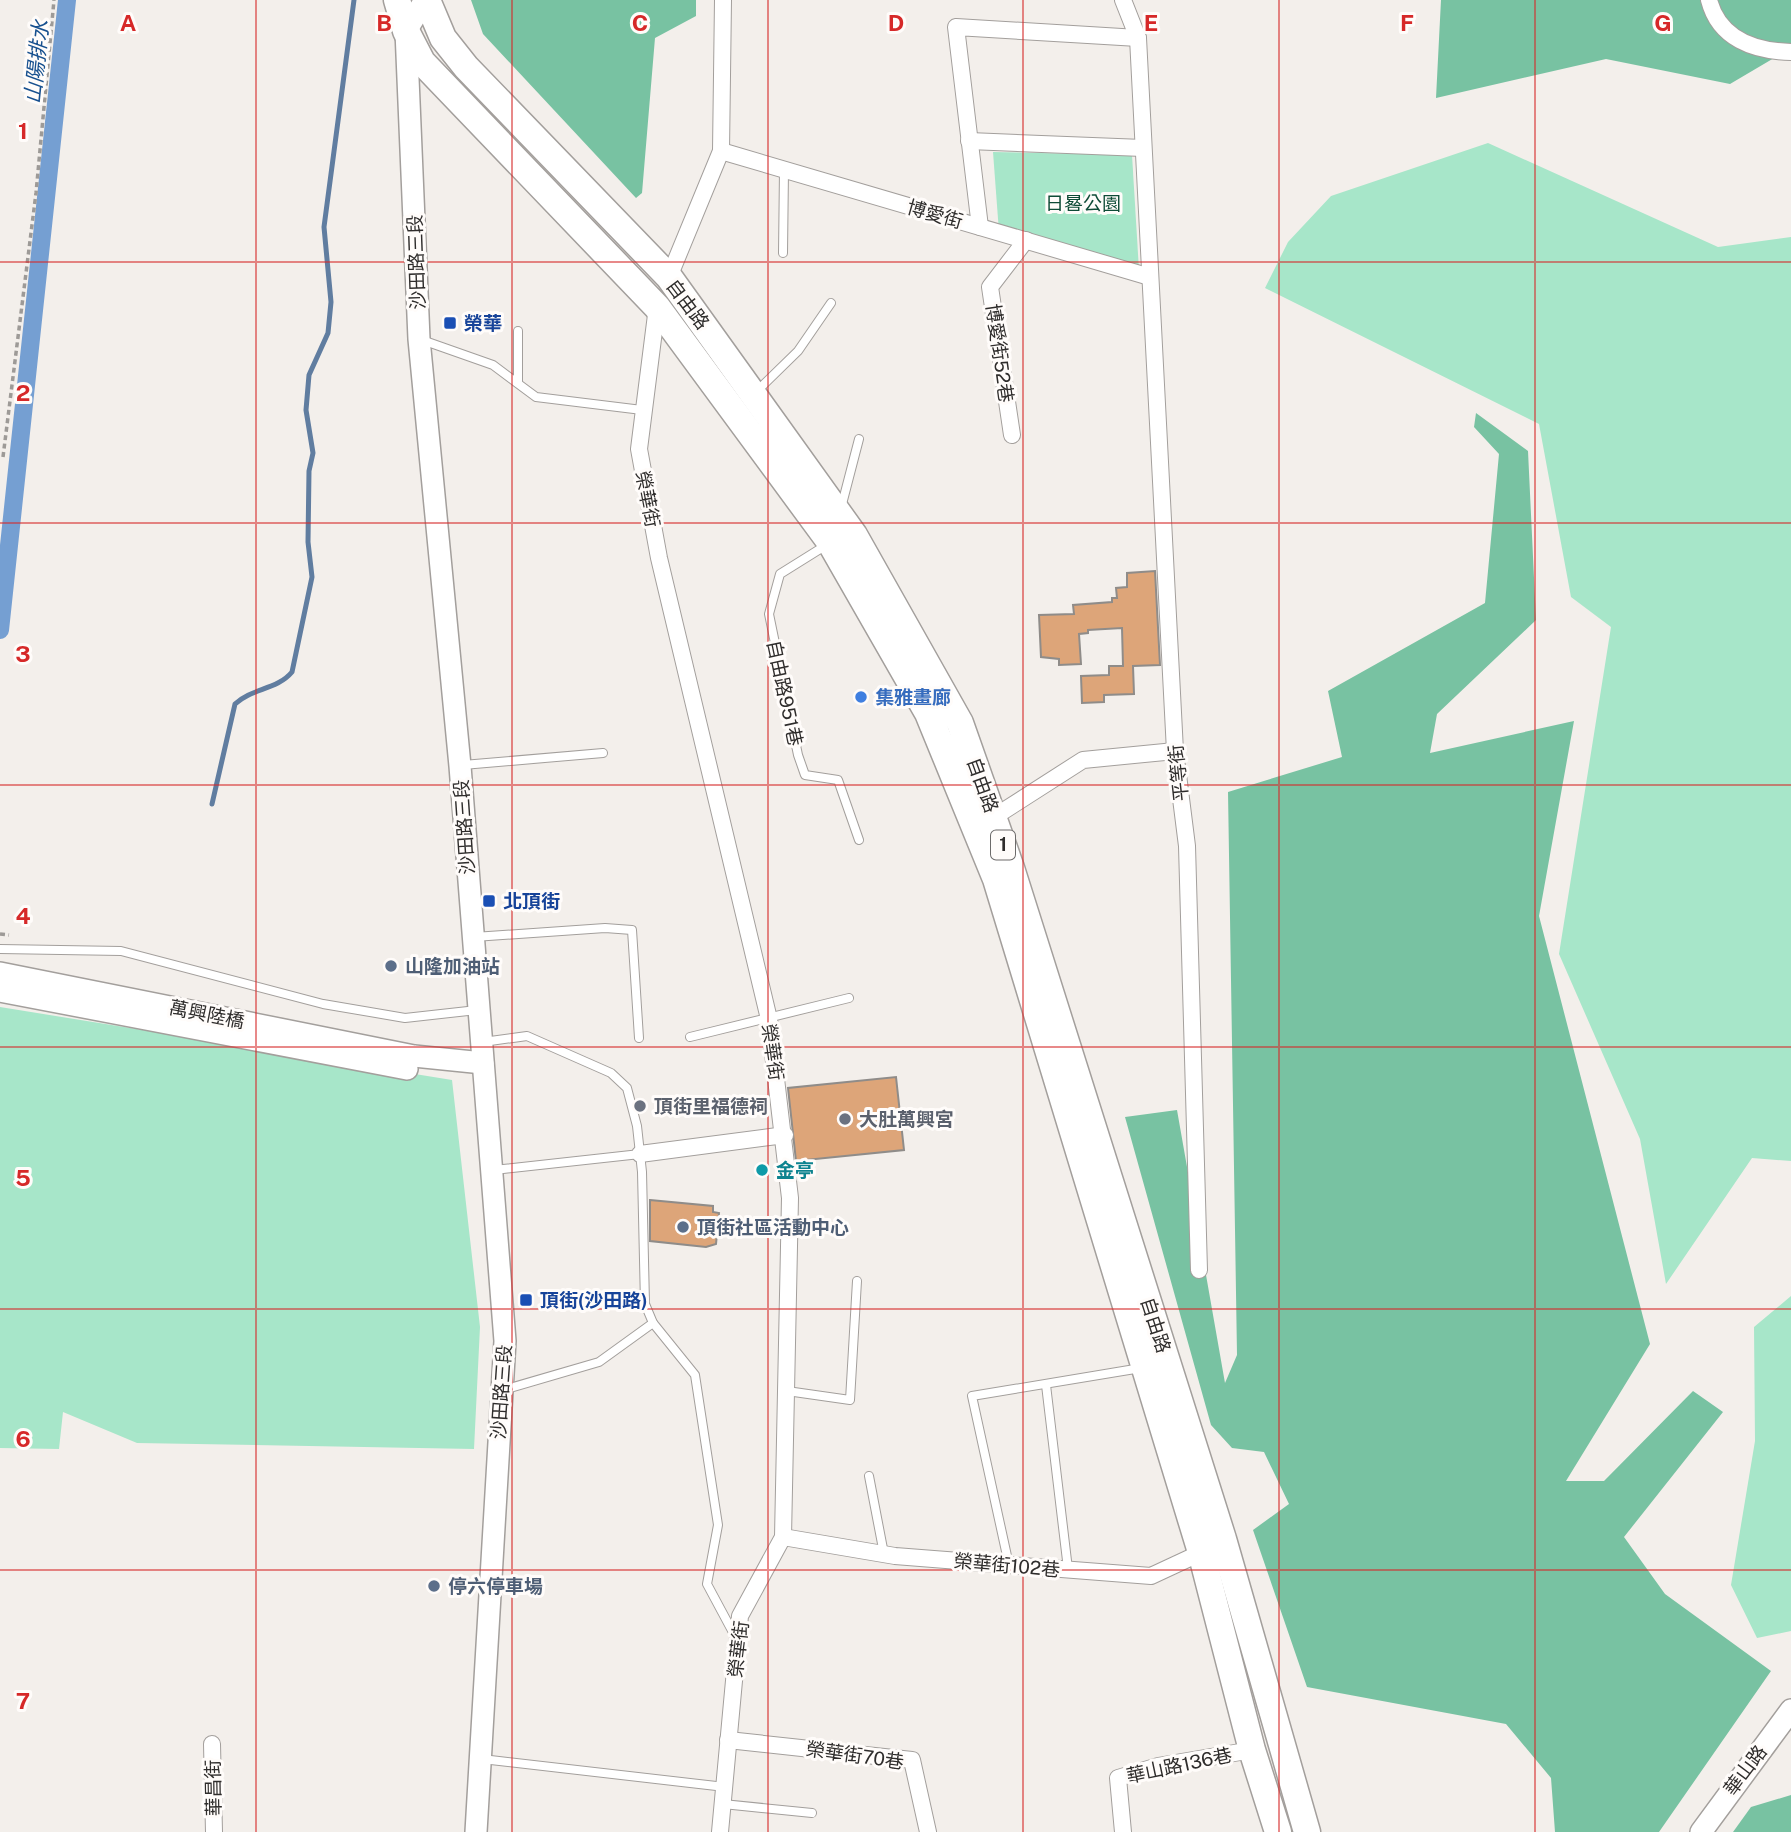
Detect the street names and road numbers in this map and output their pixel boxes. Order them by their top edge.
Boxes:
street label: 博愛街 [905,196,965,232]
street label: 沙田路三段 [403,214,429,310]
street label: 自由路 [662,275,714,333]
street label: 博愛街52巷 [982,302,1018,404]
street label: 榮華街 [632,469,664,529]
street label: 自由路951巷 [763,638,807,748]
street label: 平等街 [1164,743,1192,803]
street label: 自由路 [963,754,1003,816]
street label: 沙田路三段 [450,779,478,875]
road number: 1 [991,830,1015,860]
street label: 萬興陸橋 [168,996,246,1032]
street label: 榮華街 [758,1022,788,1082]
street label: 自由路 [1137,1294,1175,1356]
street label: 沙田路三段 [487,1344,515,1440]
street label: 榮華街102巷 [953,1549,1061,1581]
street label: 榮華街 [724,1619,752,1679]
street label: 榮華街70巷 [805,1737,905,1773]
street label: 華山路 [1719,1741,1771,1799]
street label: 華山路136巷 [1124,1743,1234,1787]
street label: 華昌街 [202,1759,224,1817]

